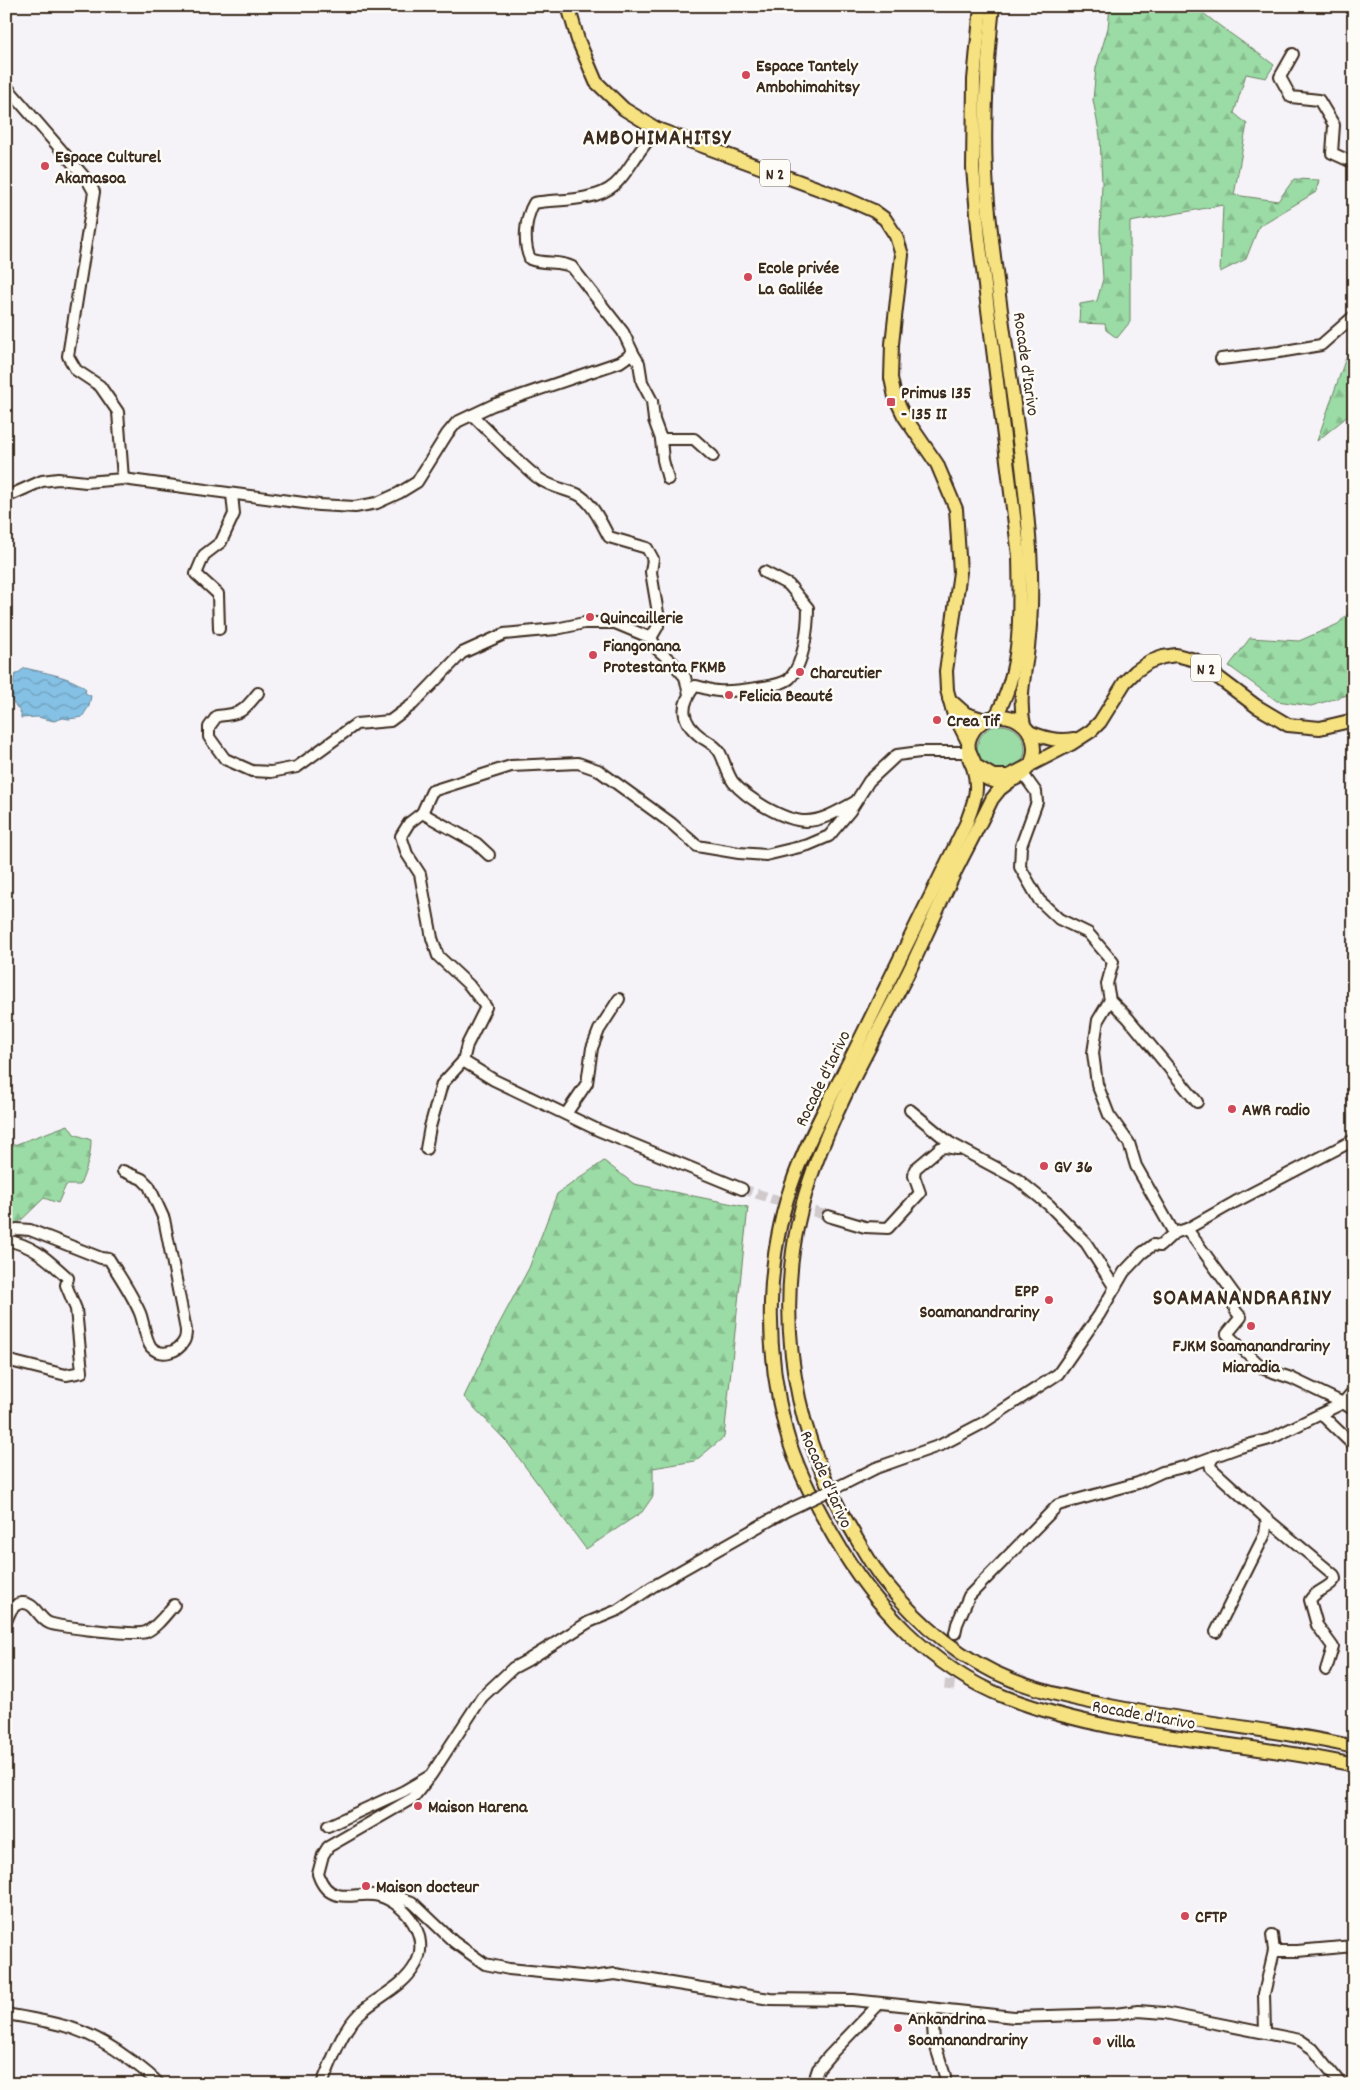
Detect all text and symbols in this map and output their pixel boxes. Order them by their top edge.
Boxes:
place label: Espace Tantely Ambohimahitsy [756,55,860,101]
marker: Espace Tantely Ambohimahitsy [740,69,752,81]
district label: AMBOHIMAHITSY [583,124,731,155]
place label: Espace Culturel Akamasoa [55,146,162,192]
marker: Espace Culturel Akamasoa [39,160,51,172]
road number: N 2 [760,160,790,187]
place label: Ecole privée La Galilée [758,257,839,303]
marker: Ecole privée La Galilée [742,271,754,283]
street label: Rocade d'Iarivo [1005,311,1044,418]
place label: Primus 135 - 135 II [901,382,971,428]
marker: Primus 135 - 135 II [885,396,897,408]
place label: Quincaillerie [600,607,683,632]
marker: Quincaillerie [584,611,596,623]
place label: Fiangonana Protestanta FKMB [603,635,726,681]
marker: Fiangonana Protestanta FKMB [587,649,599,661]
road number: N 2 [1191,654,1221,681]
place label: Charcutier [810,662,882,687]
marker: Charcutier [794,666,806,678]
place label: Felicia Beauté [739,685,833,710]
marker: Felicia Beauté [723,689,735,701]
place label: Crea Tif [947,710,1002,735]
marker: Crea Tif [931,714,943,726]
street label: Rocade d'Iarivo [790,1027,858,1132]
place label: AWR radio [1242,1099,1310,1124]
marker: AWR radio [1226,1103,1238,1115]
place label: GV 36 [1054,1156,1093,1181]
marker: GV 36 [1038,1160,1050,1172]
place label: EPP Soamanandrariny [920,1280,1040,1326]
district label: SOAMANANDRARINY [1153,1284,1331,1315]
marker: EPP Soamanandrariny [1043,1294,1055,1306]
marker: FJKM Soamanandrariny Miaradia [1245,1320,1257,1332]
place label: FJKM Soamanandrariny Miaradia [1173,1335,1330,1381]
street label: Rocade d'Iarivo [792,1427,857,1533]
street label: Rocade d'Iarivo [1090,1695,1197,1738]
place label: Maison Harena [428,1796,528,1821]
marker: Maison Harena [412,1800,424,1812]
place label: Maison docteur [376,1876,479,1901]
marker: Maison docteur [360,1880,372,1892]
place label: CFTP [1195,1906,1227,1931]
marker: CFTP [1179,1910,1191,1922]
place label: Ankandrina Soamanandrariny [908,2008,1028,2054]
marker: Ankandrina Soamanandrariny [892,2022,904,2034]
place label: villa [1107,2031,1135,2056]
marker: villa [1091,2035,1103,2047]

